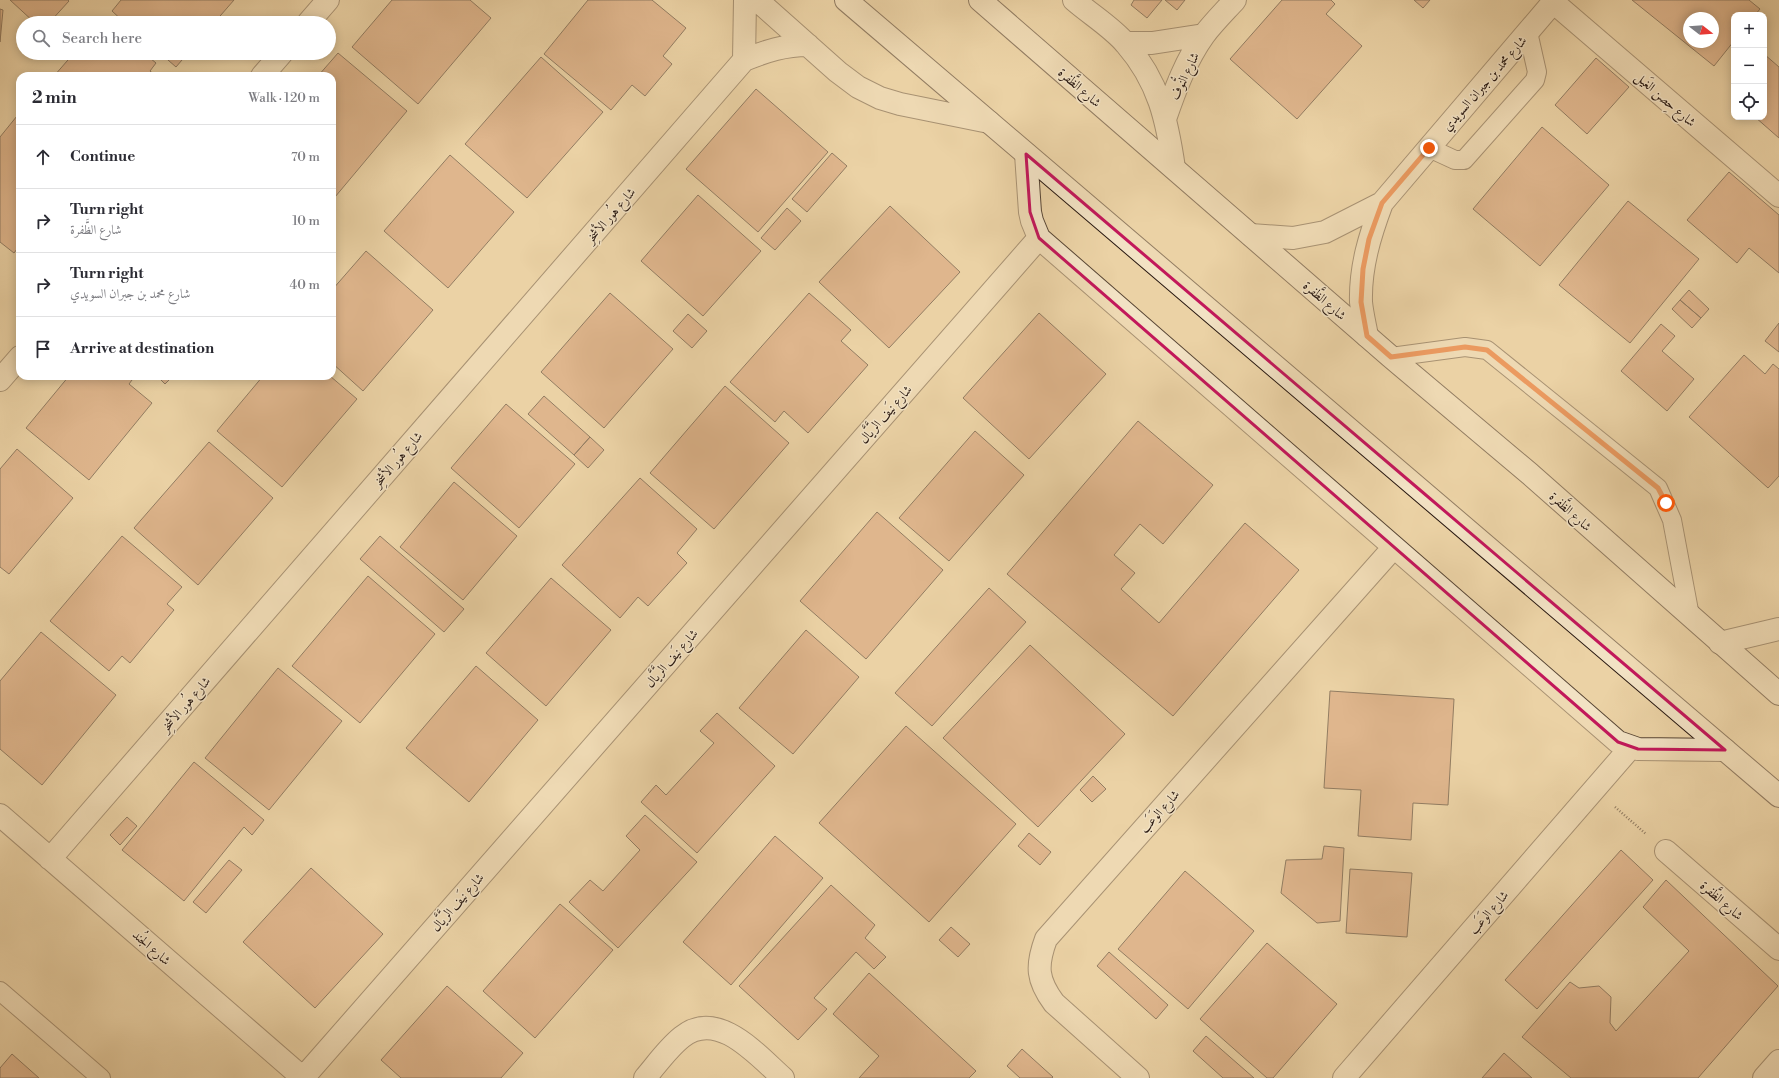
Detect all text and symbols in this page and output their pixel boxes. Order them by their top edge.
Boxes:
north arrow [1683,12,1719,48]
map controls [1731,12,1767,120]
button: + [1731,12,1767,48]
search box [16,16,336,60]
icon: search [30,27,52,49]
text: Search here [62,29,142,48]
street label: شارع محمد بن جبران السويدي [1439,33,1533,136]
street label: شارع النُّوف [1162,48,1206,104]
button: − [1731,48,1767,84]
street label: شارع الظَّفرة [1053,62,1107,113]
street label: شارع حِصن الغَيل [1630,68,1700,133]
button: locate [1731,84,1767,120]
text: 2 min [32,87,77,109]
text: Walk · 120 m [248,90,320,106]
route end [1420,139,1438,157]
icon: ahead [32,146,54,168]
text: Continue [70,147,135,166]
text: 70 m [291,149,320,165]
street label: شارع هُور الأشخِر [579,183,641,250]
text: Turn right [70,200,144,219]
icon: right [32,210,54,232]
text: 10 m [292,213,320,229]
text: شارع الظَّفرة [70,222,122,238]
text: Turn right [70,264,144,283]
icon: right [32,274,54,296]
street label: شارع الظَّفرة [1298,275,1352,326]
text: 40 m [290,277,320,293]
text: شارع محمد بن جبران السويدي [70,286,190,302]
icon: arrive [32,338,54,360]
text: Arrive at destination [70,339,214,358]
street label: شارع نَيف الرَّيَّال [853,380,918,449]
street label: شارع هُور الأشخِر [366,427,428,494]
street label: شارع الظَّفرة [1544,486,1597,537]
route start [1657,494,1675,512]
street label: شارع نَيف الرَّيَّال [639,624,704,693]
street label: شارع هُور الأشخِر [154,672,216,739]
street label: شارع الوَعَب [1135,785,1185,839]
street label: شارع نَيف الرَّيَّال [425,868,490,937]
street label: شارع الظَّفرة [1695,875,1749,926]
street label: شارع الوَعَب [1464,886,1514,940]
street label: شارع الجُند [127,925,176,971]

